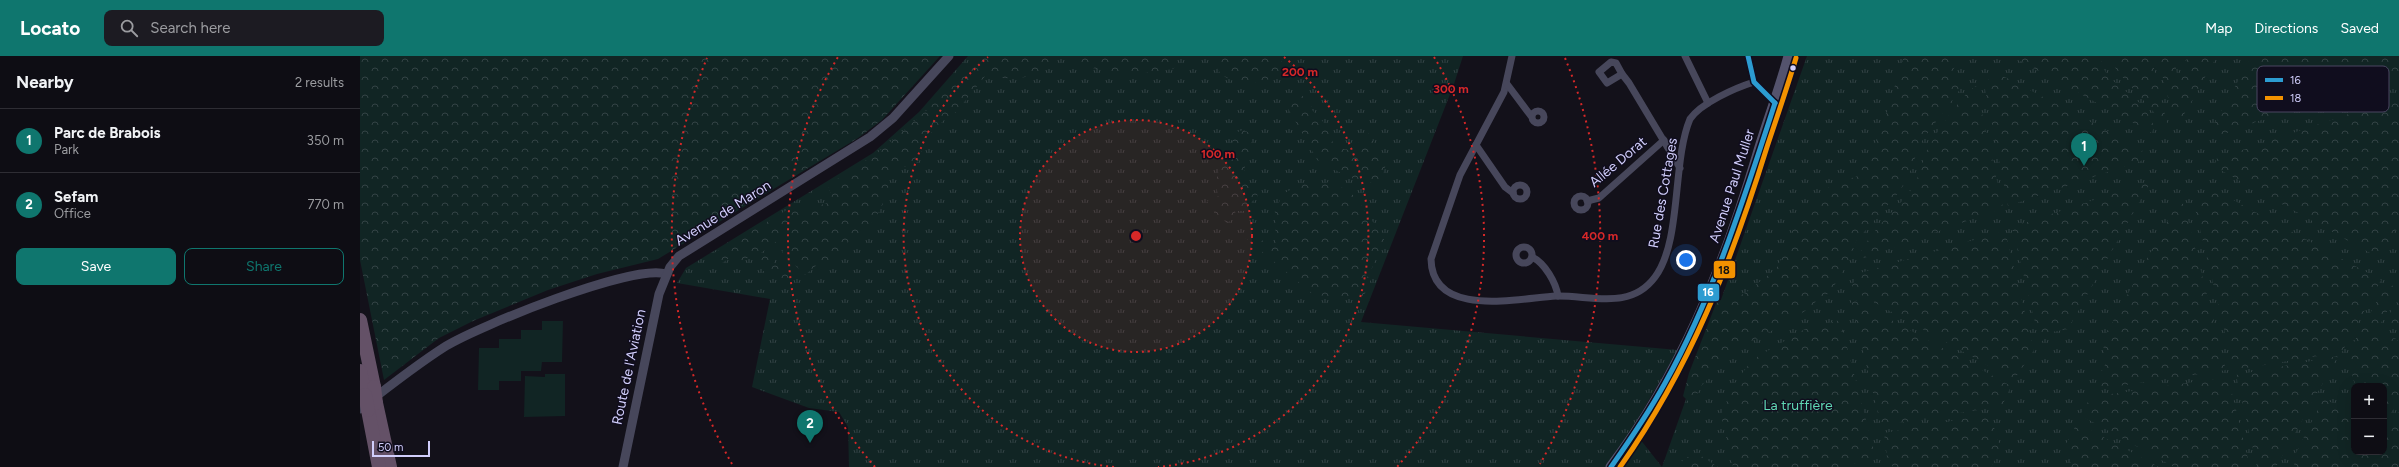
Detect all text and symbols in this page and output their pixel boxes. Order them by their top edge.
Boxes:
search box [104,10,384,46]
text: Locato [20,17,80,40]
icon: search [118,17,140,39]
text: Search here [150,19,230,37]
text: Map [2205,20,2233,37]
text: Directions [2255,20,2318,37]
text: Saved [2340,20,2379,37]
unlabelled marker [1788,63,1798,73]
text: 200 m [1282,65,1318,79]
legend [2257,66,2389,112]
text: Nearby [16,72,74,92]
text: 16 [2290,74,2301,87]
text: 2 results [295,75,344,90]
text: 300 m [1433,82,1469,96]
text: 18 [2290,92,2302,105]
text: Parc de Brabois [54,124,161,142]
street label: Avenue Paul Muller [1706,127,1758,245]
text: 1 [26,133,32,148]
text: 350 m [307,133,344,148]
street label: Allée Dorat [1586,133,1650,191]
pin: 1 [2071,133,2097,166]
street label: Rue des Cottages [1645,136,1681,250]
text: Park [54,142,79,157]
text: 100 m [1201,147,1235,161]
street label: Avenue de Maron [672,177,774,249]
text: Sefam [54,188,98,206]
text: 2 [25,197,33,212]
text: 770 m [307,197,344,212]
text: Office [54,206,91,221]
centre of rings [1129,229,1143,243]
text: 400 m [1582,229,1618,243]
button: Save [16,248,176,285]
button: Share [184,248,344,285]
your location [1676,250,1696,270]
line badge: 18 [1713,260,1736,279]
text: 18 [1718,264,1730,277]
line badge: 16 [1697,283,1720,302]
text: 16 [1702,286,1714,299]
street label: Route de l'Aviation [608,307,650,426]
map controls [2351,383,2387,455]
button: + [2351,383,2387,419]
park label: La truffière [1763,397,1833,414]
pin: 2 [797,410,823,443]
button: − [2351,419,2387,455]
scale bar [372,439,430,458]
text: 50 m [378,441,403,454]

